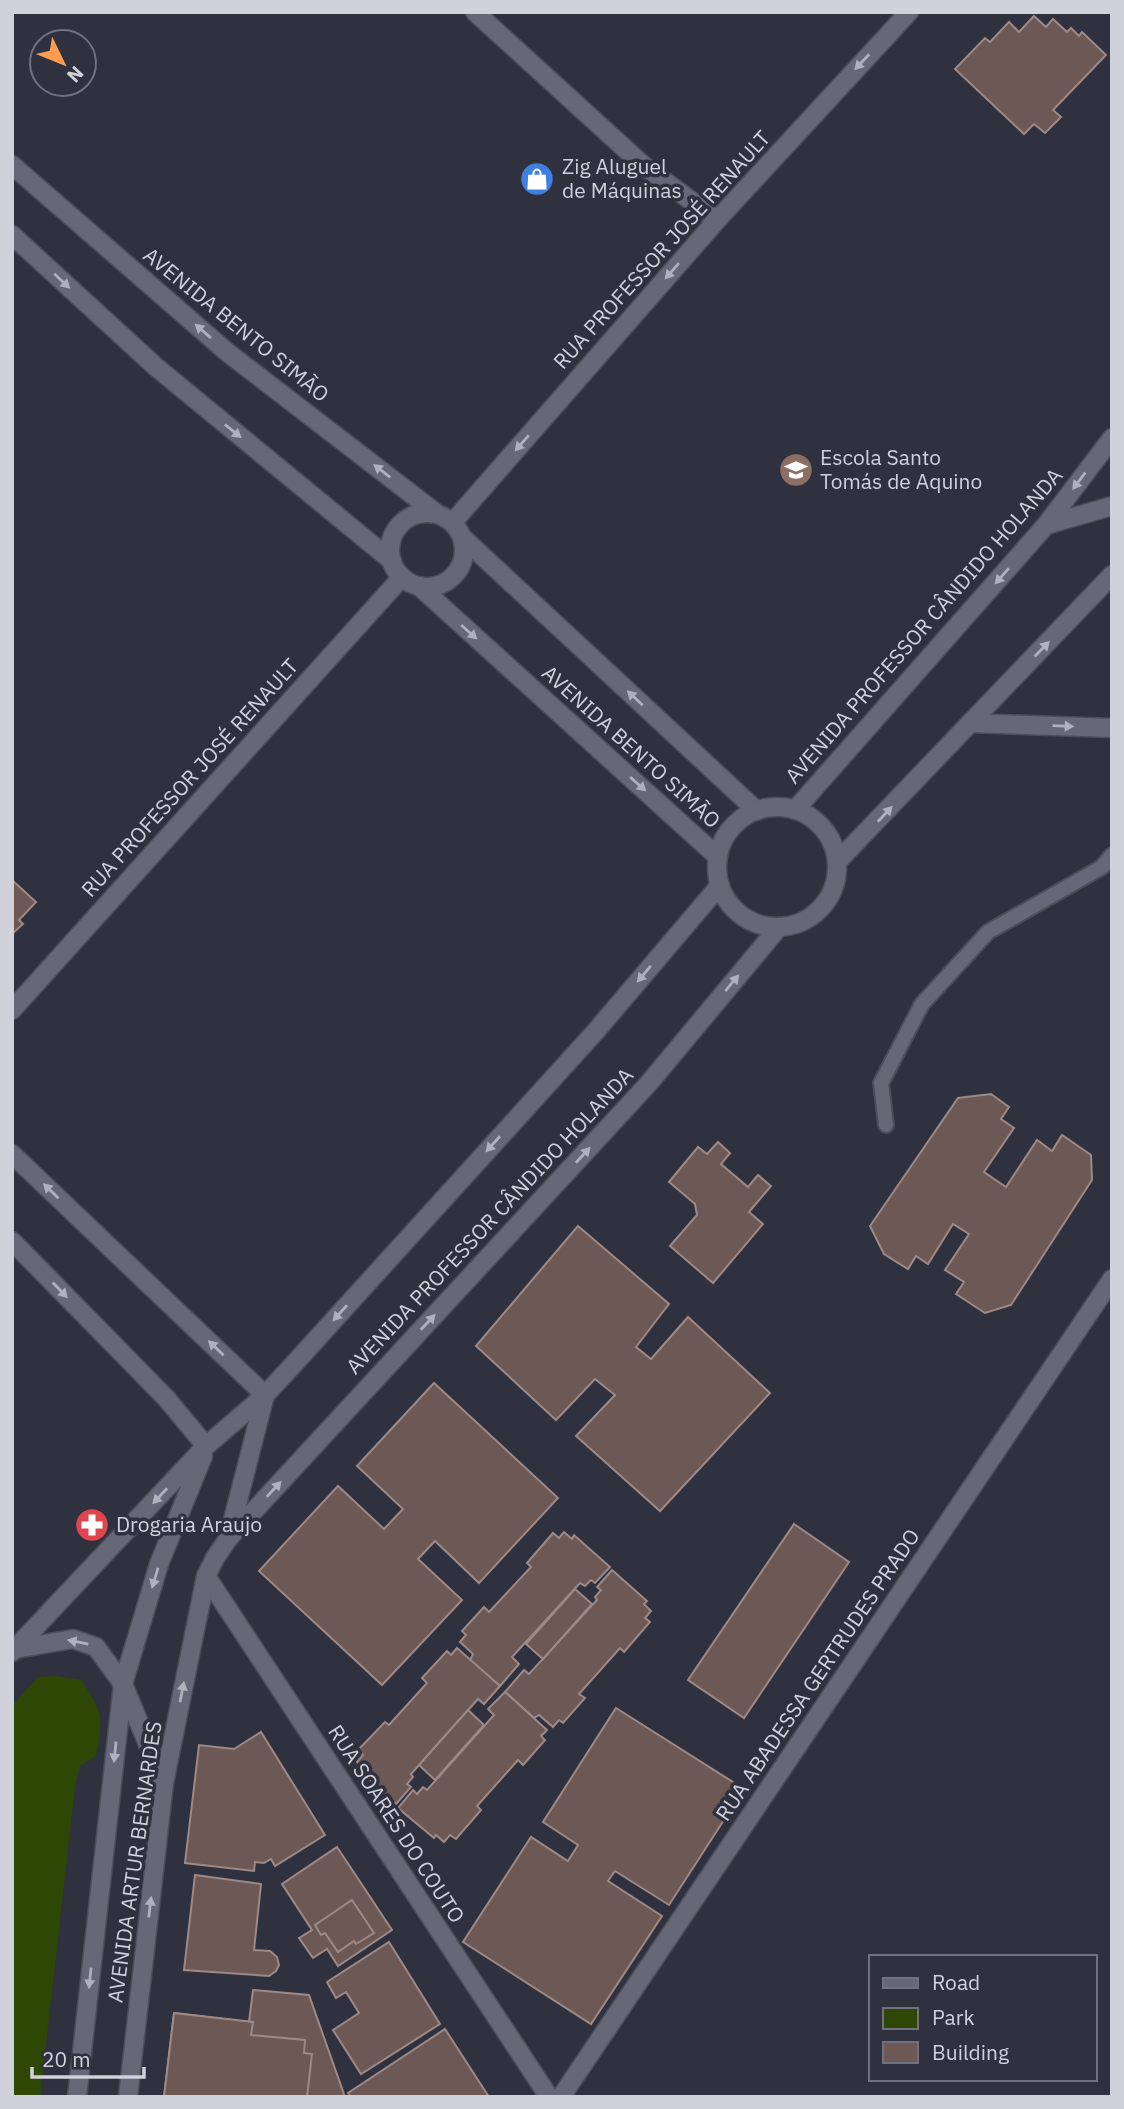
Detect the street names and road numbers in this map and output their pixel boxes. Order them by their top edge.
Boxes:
street label: RUA PROFESSOR JOSÉ RENAULT [547,124,776,375]
street label: AVENIDA BENTO SIMÃO [138,241,335,408]
street label: AVENIDA PROFESSOR CÂNDIDO HOLANDA [778,462,1068,789]
street label: RUA PROFESSOR JOSÉ RENAULT [75,652,304,903]
street label: AVENIDA BENTO SIMÃO [536,659,727,834]
street label: AVENIDA PROFESSOR CÂNDIDO HOLANDA [339,1061,639,1380]
street label: RUA ABADESSA GERTRUDES PRADO [709,1523,926,1826]
street label: AVENIDA ARTUR BERNARDES [100,1719,168,2004]
street label: RUA SOARES DO COUTO [322,1719,471,1928]

